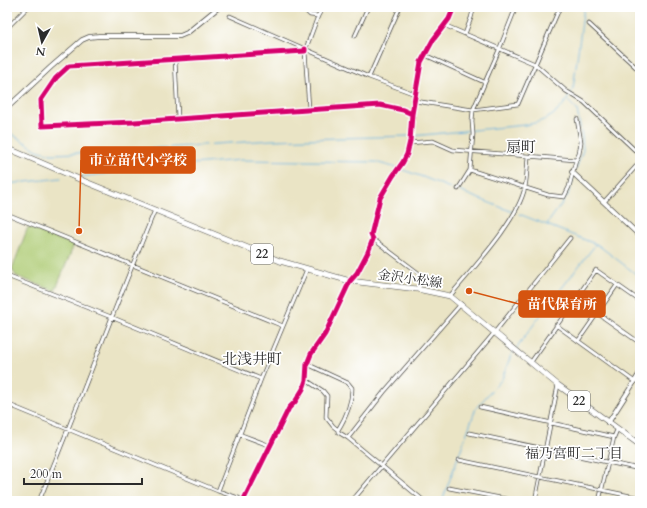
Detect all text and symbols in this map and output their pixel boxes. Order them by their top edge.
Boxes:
north arrow [22,22,62,62]
text: N [34,43,46,59]
district label: 扇町 [506,137,536,157]
callout: 市立苗代小学校 [81,147,195,173]
text: 市立苗代小学校 [89,151,187,170]
road number: 22 [251,244,273,264]
street label: 金沢小松線 [377,266,443,292]
callout: 苗代保育所 [519,291,605,317]
text: 苗代保育所 [527,295,597,314]
district label: 北浅井町 [222,349,282,369]
road number: 22 [568,391,590,411]
district label: 福乃宮町二丁目 [525,444,623,463]
scale bar [24,460,142,486]
text: 200 m [30,466,63,482]

